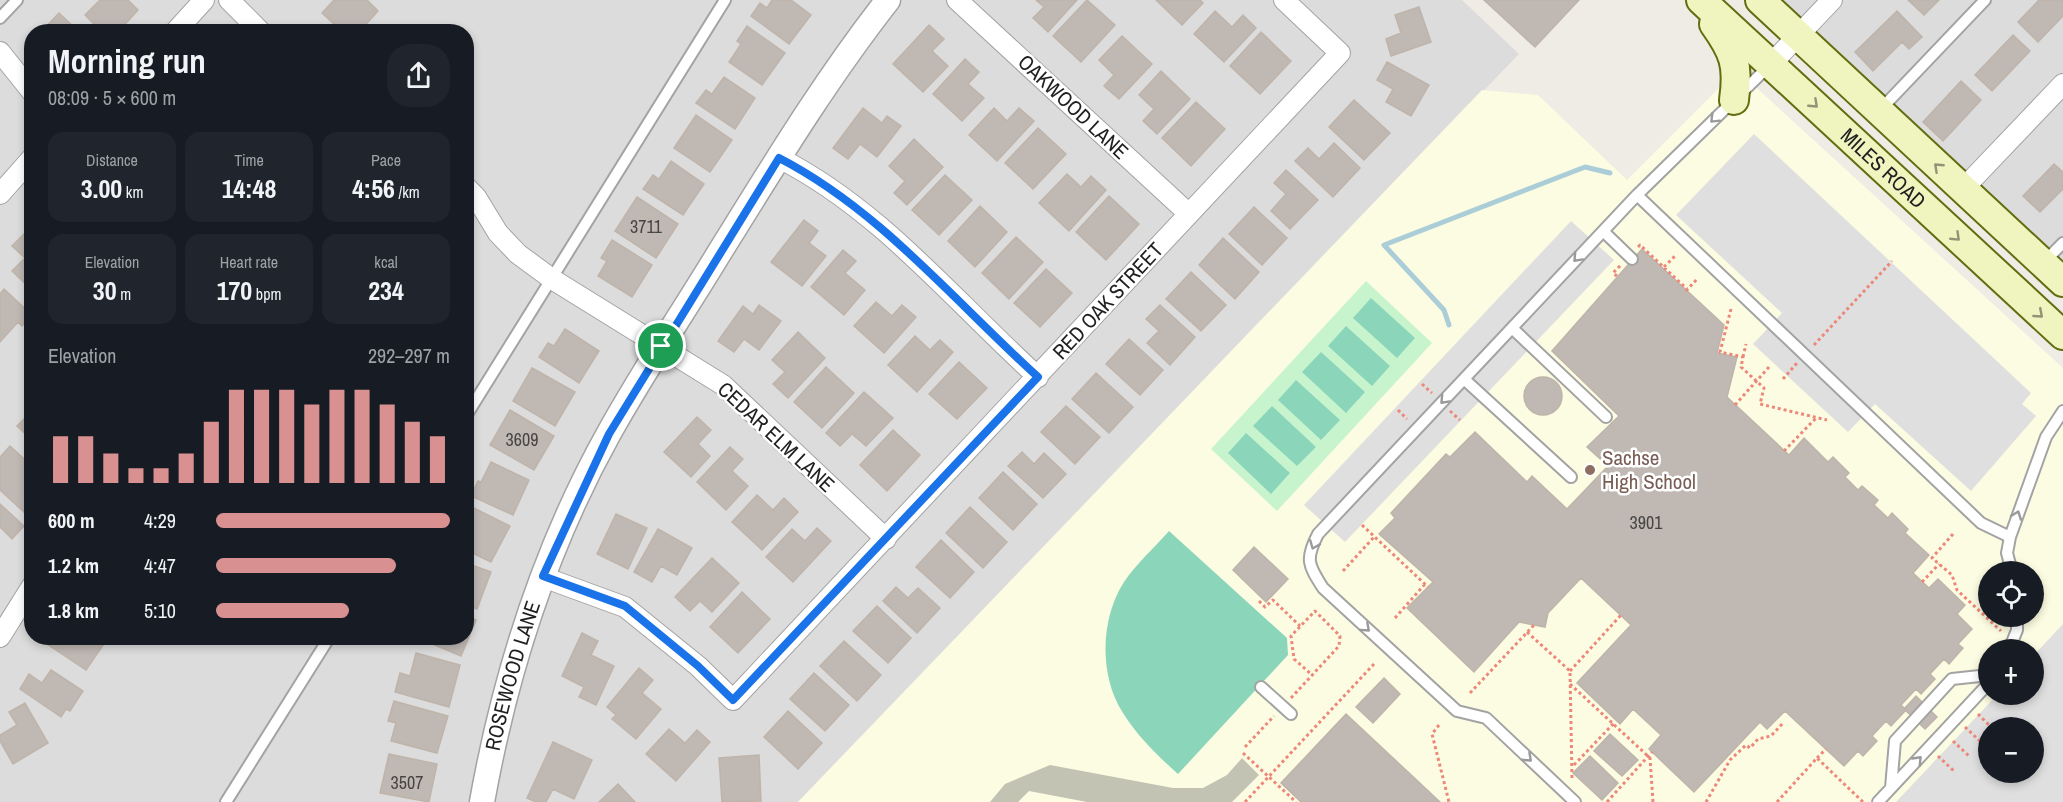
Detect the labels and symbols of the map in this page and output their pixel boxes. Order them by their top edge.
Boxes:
street label: OAKWOOD LANE [1012,48,1135,166]
one-way arrow [1807,97,1817,108]
one-way arrow [1710,112,1721,123]
street label: MILES ROAD [1835,121,1932,215]
one-way arrow [1934,164,1945,175]
house number: 3711 [630,214,663,239]
one-way arrow [1949,230,1960,241]
street label: RED OAK STREET [1046,235,1170,365]
one-way arrow [1573,252,1584,262]
one-way arrow [2032,307,2043,318]
pin [635,320,686,371]
street label: CEDAR ELM LANE [712,375,841,498]
one-way arrow [1440,393,1451,404]
house number: 3609 [506,427,538,452]
place label: Sachse High School [1602,443,1696,496]
marker: Sachse High School [1583,463,1597,477]
house number: 3901 [1630,510,1663,535]
one-way arrow [2010,510,2023,521]
one-way arrow [1309,538,1321,549]
street label: ROSEWOOD LANE [478,597,547,753]
one-way arrow [1359,621,1370,632]
one-way arrow [1522,751,1532,762]
one-way arrow [1911,756,1922,766]
house number: 3507 [391,770,423,795]

